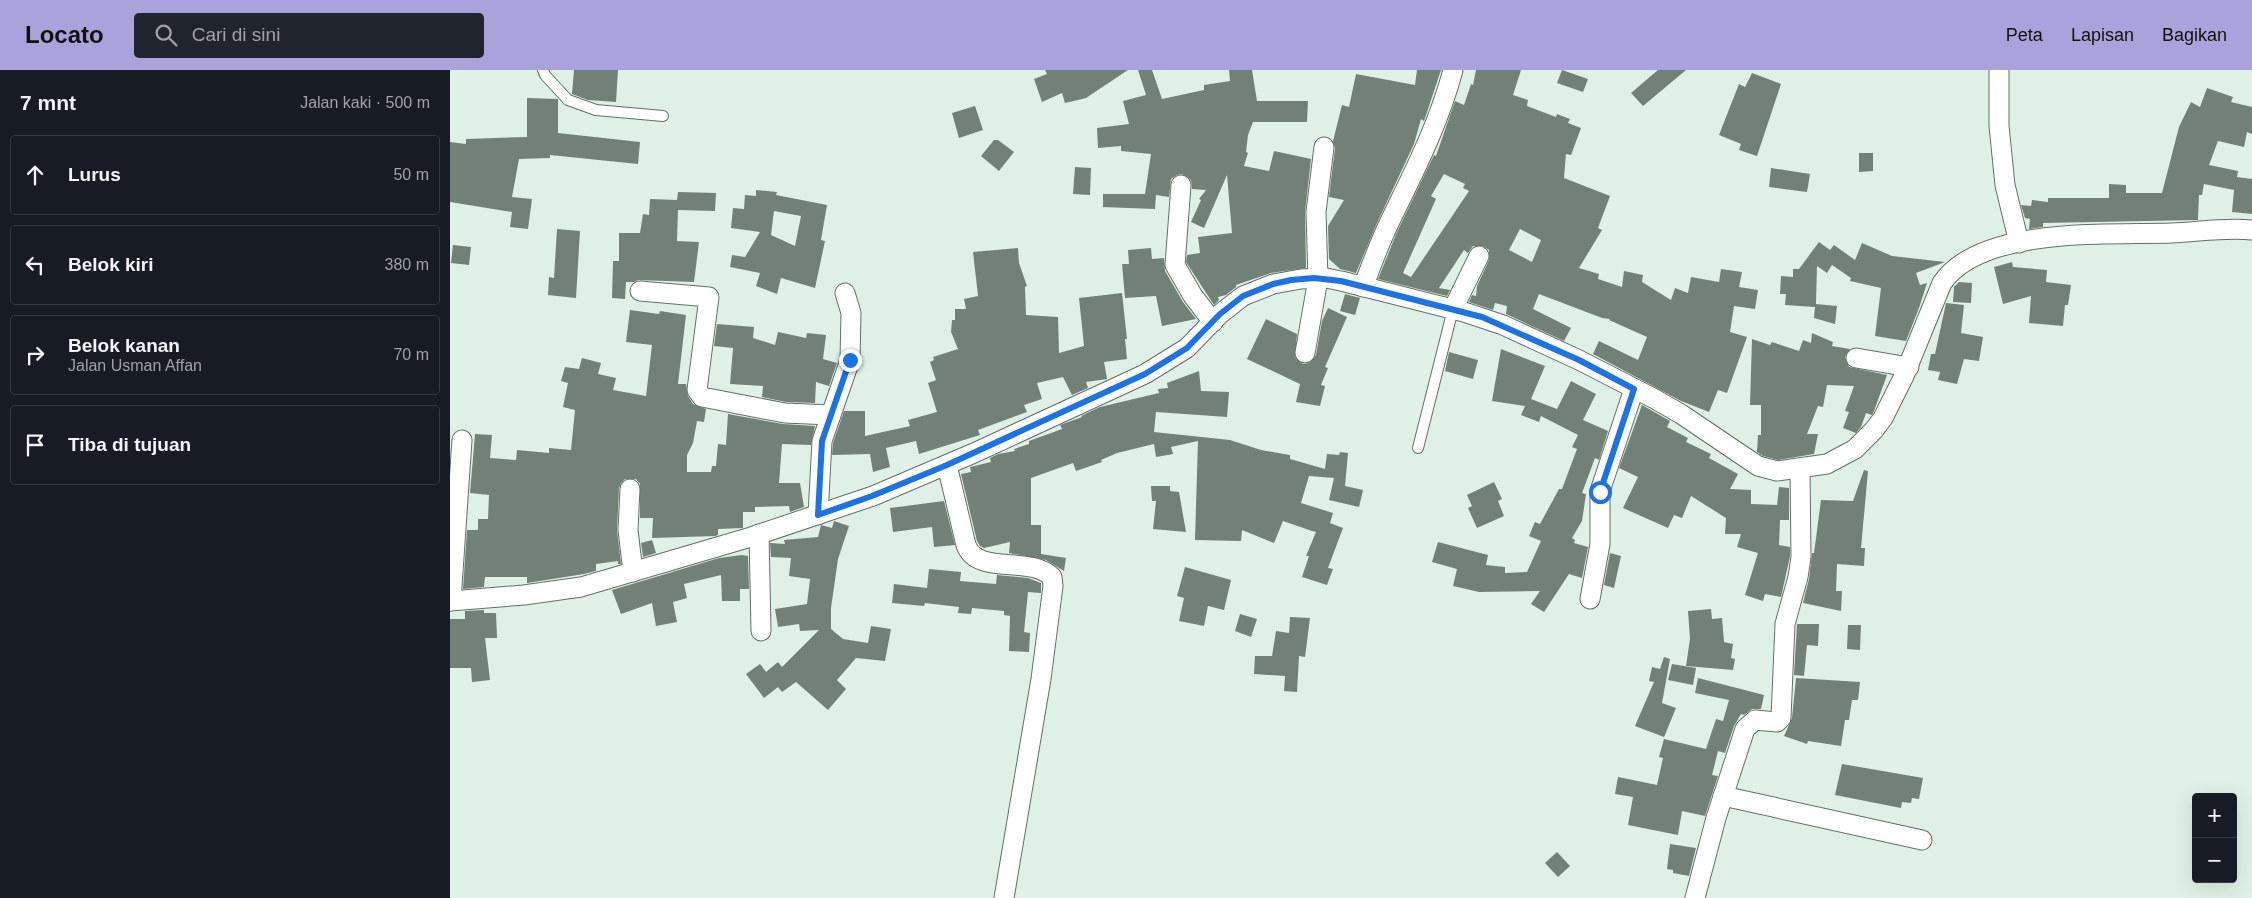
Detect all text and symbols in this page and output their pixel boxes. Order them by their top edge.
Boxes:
search box [134,13,484,58]
text: Locato [25,21,104,48]
icon: search [152,21,180,49]
text: Cari di sini [192,24,280,45]
text: Peta [2006,25,2043,45]
text: Lapisan [2071,25,2134,45]
text: Bagikan [2162,25,2227,45]
text: 7 mnt [20,91,76,114]
text: Jalan kaki · 500 m [300,94,430,111]
icon: ahead [21,161,49,189]
text: Lurus [68,164,121,185]
text: 50 m [393,166,429,183]
icon: left [21,251,49,279]
text: Belok kiri [68,254,154,275]
text: 380 m [385,256,429,273]
text: Belok kanan [68,335,180,356]
icon: right [21,341,49,369]
text: 70 m [393,346,429,363]
route end [839,349,862,372]
text: Jalan Usman Affan [68,357,202,374]
icon: arrive [21,431,49,459]
text: Tiba di tujuan [68,434,191,455]
route start [1589,481,1612,504]
map controls [2192,793,2237,883]
button: + [2192,793,2237,838]
button: − [2192,838,2237,883]

